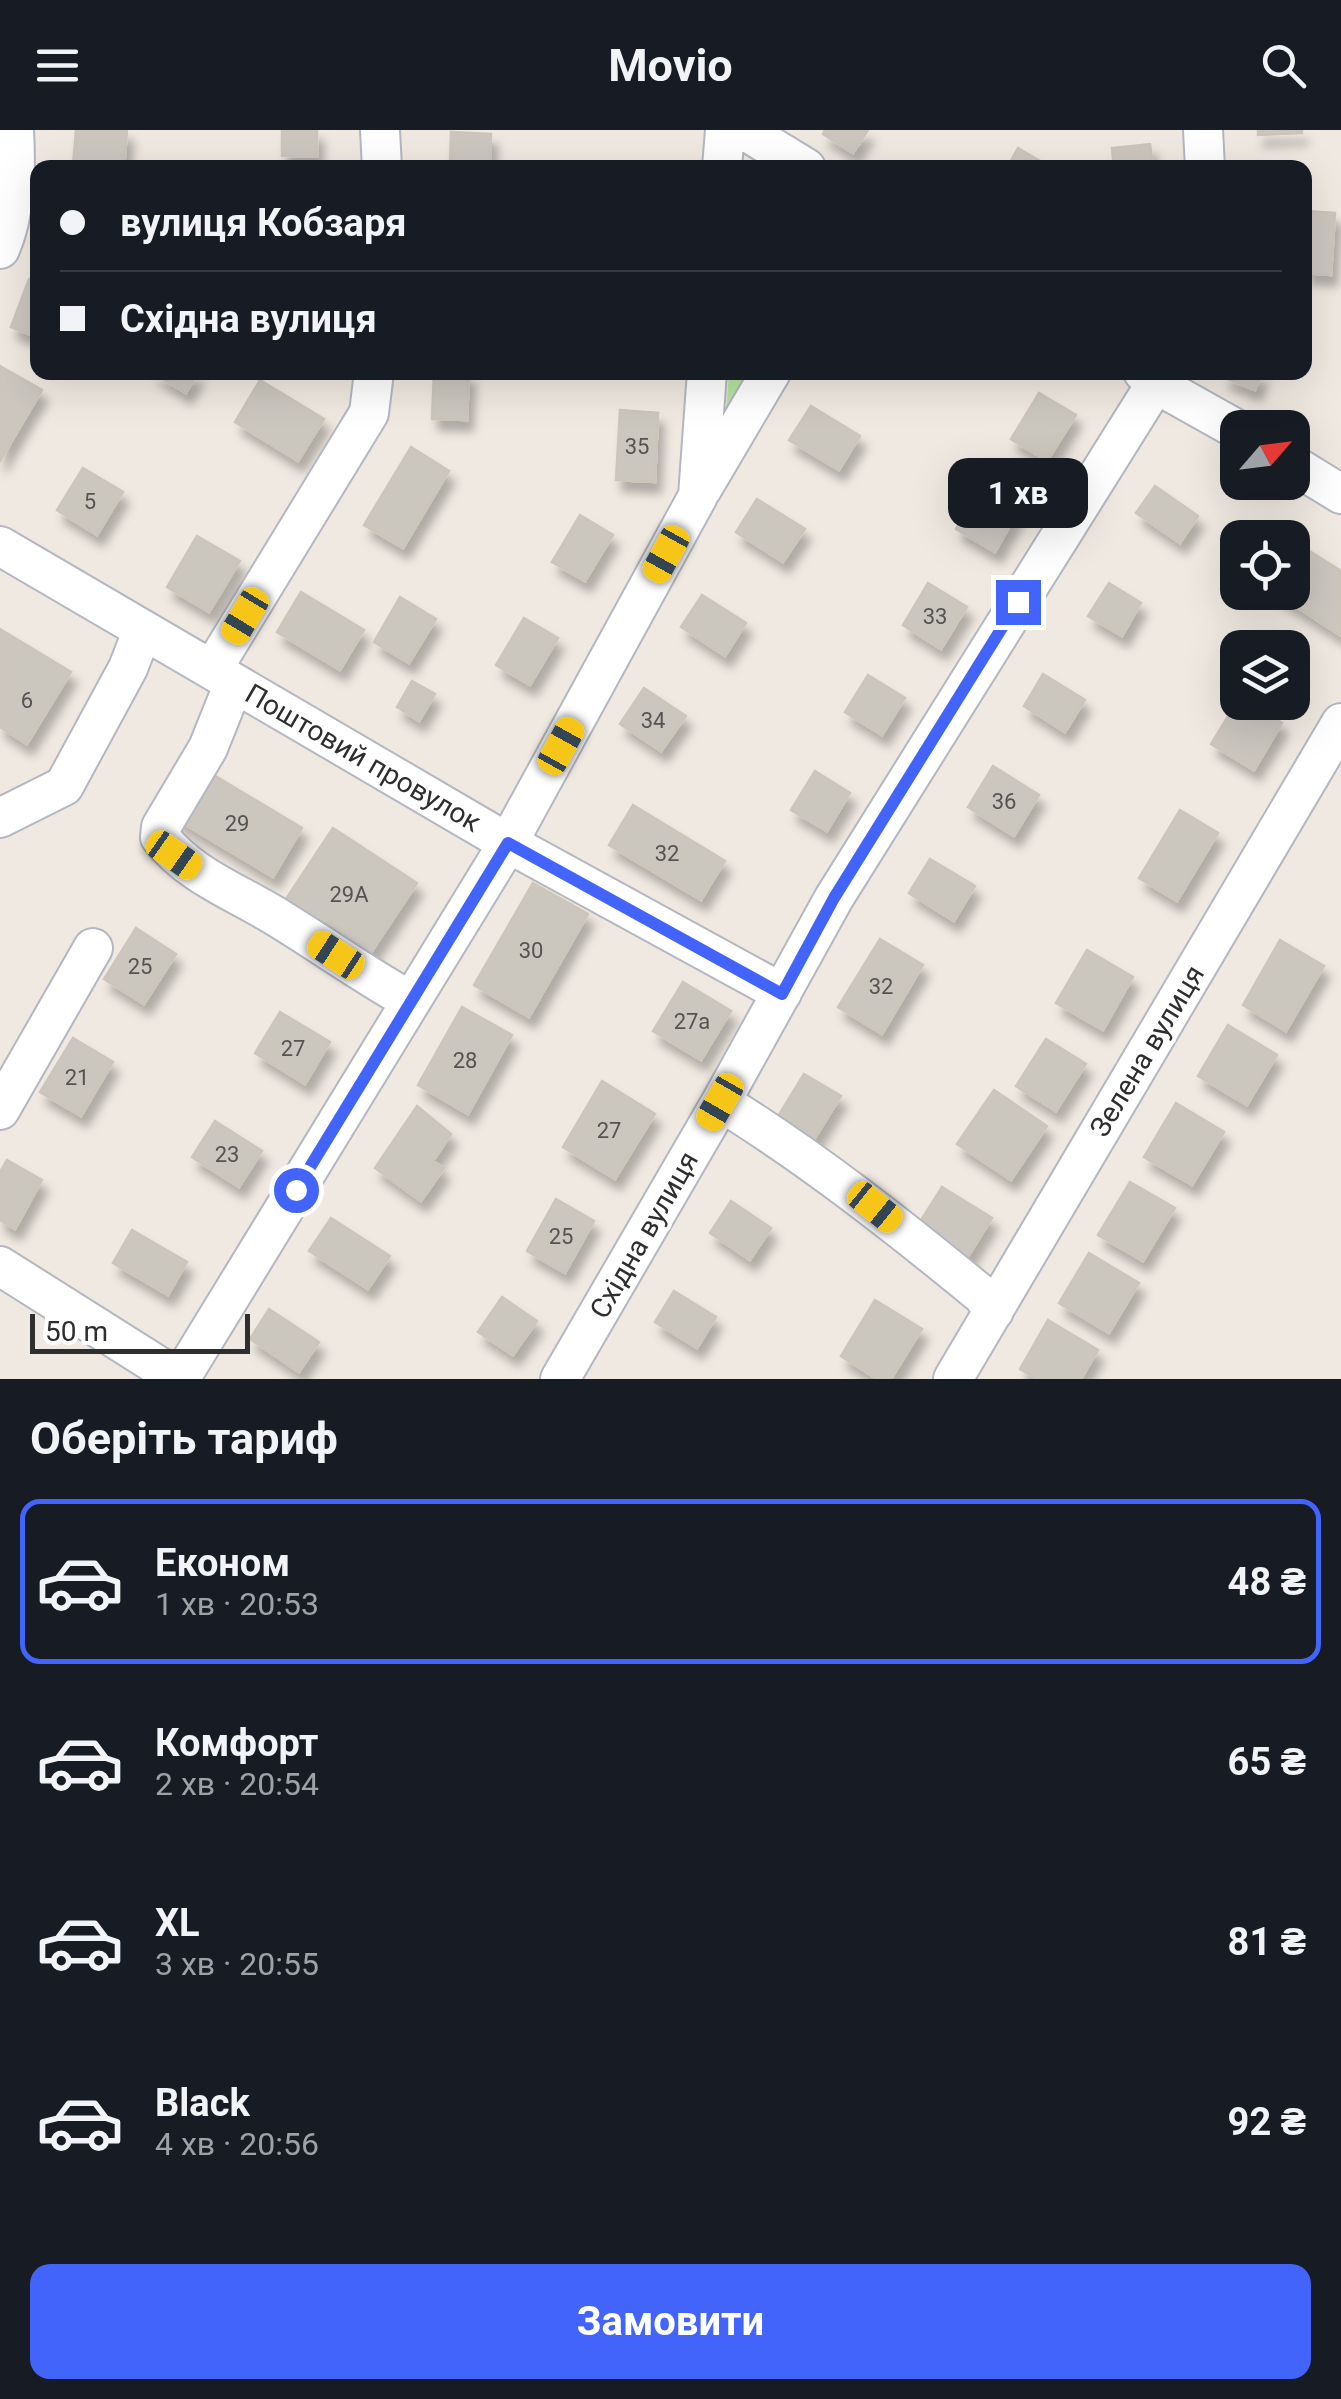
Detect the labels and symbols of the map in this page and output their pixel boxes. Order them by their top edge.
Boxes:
north arrow [1220,410,1310,500]
house number: 35 [625,434,649,459]
callout: 1 хв [948,457,1088,527]
house number: 5 [84,489,96,514]
car [638,520,694,588]
route end [996,580,1041,625]
car [217,583,273,649]
house number: 33 [923,604,947,629]
street label: Поштовий провулок [239,677,487,839]
house number: 6 [21,688,33,713]
house number: 34 [641,708,665,733]
car [533,712,589,780]
house number: 36 [992,789,1016,814]
house number: 29 [225,811,249,836]
car [141,826,207,884]
house number: 32 [655,841,679,866]
house number: 29А [329,882,369,907]
car [303,926,369,984]
house number: 30 [519,938,543,963]
house number: 25 [128,954,152,979]
street label: Зелена вулиця [1083,959,1211,1143]
house number: 32 [869,974,893,999]
house number: 27а [674,1009,710,1034]
house number: 27 [281,1036,305,1061]
house number: 28 [453,1048,477,1073]
house number: 21 [65,1065,89,1090]
car [692,1069,748,1135]
house number: 27 [597,1118,621,1143]
house number: 23 [215,1142,239,1167]
street label: Східна вулиця [583,1146,705,1324]
route start [274,1168,319,1213]
car [842,1176,908,1238]
house number: 25 [549,1224,573,1249]
scale bar [30,1309,250,1354]

